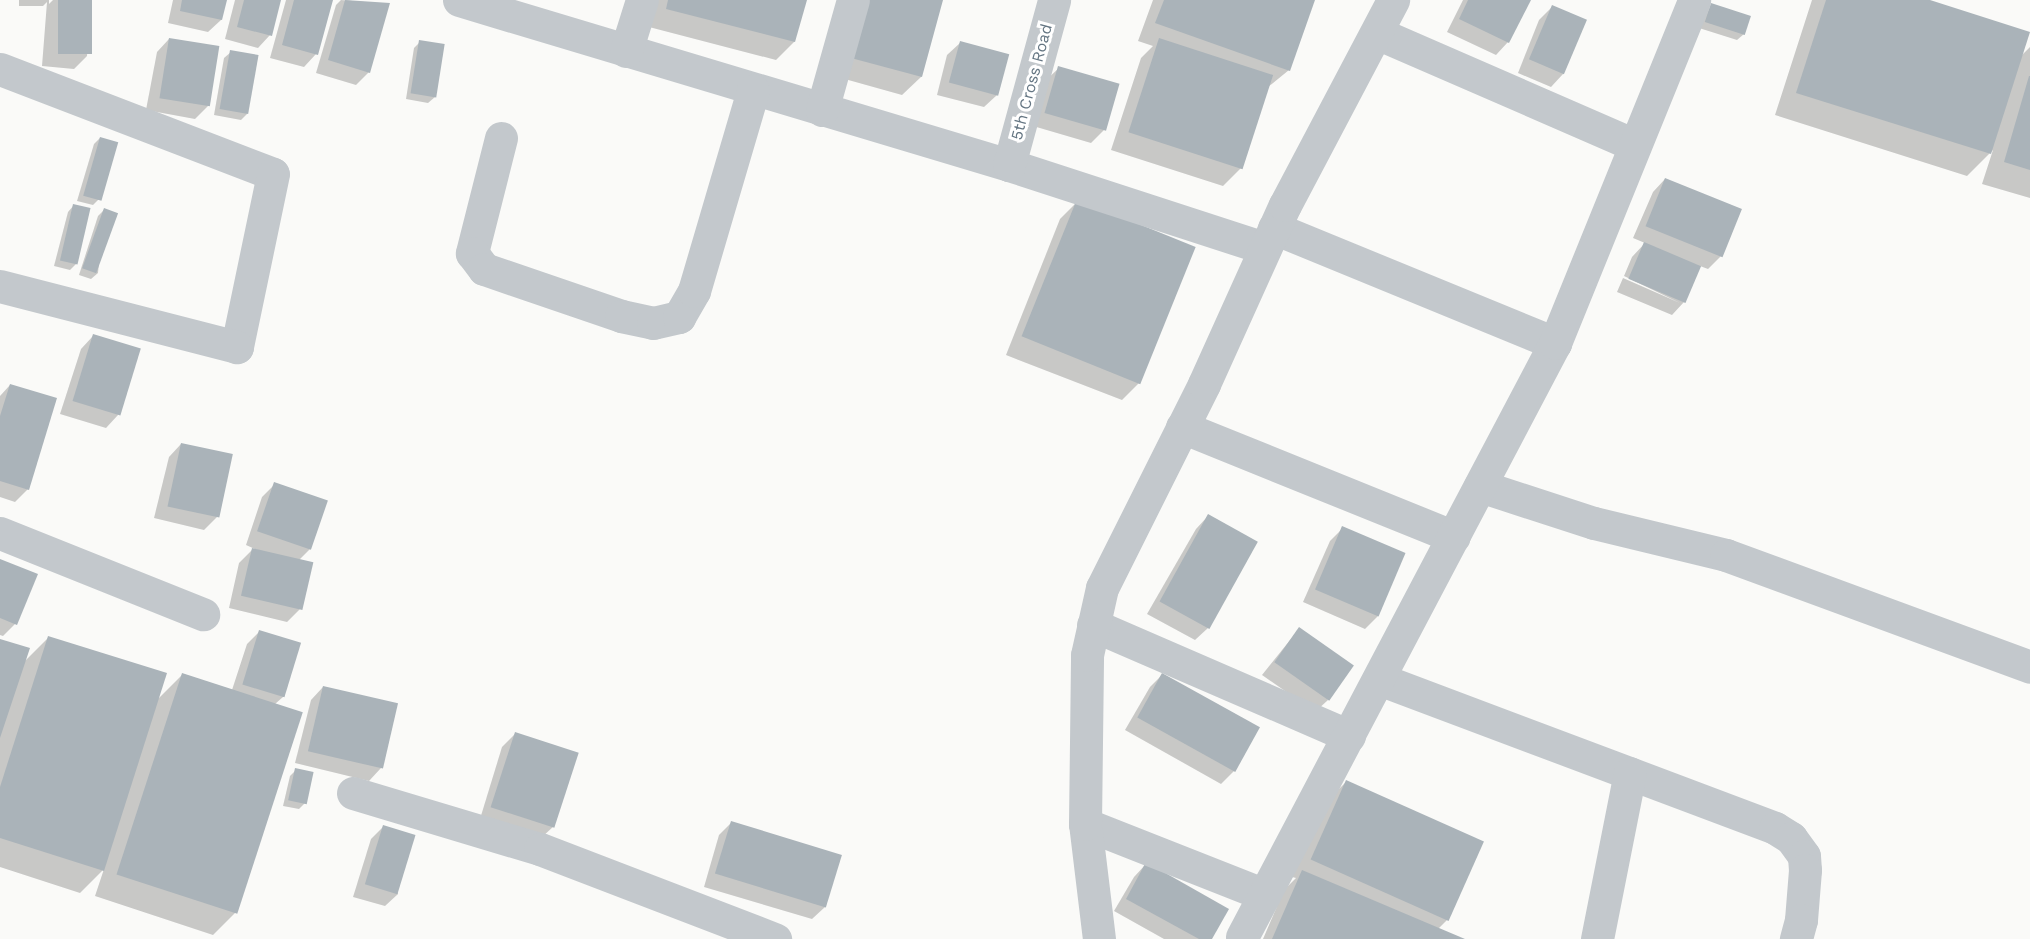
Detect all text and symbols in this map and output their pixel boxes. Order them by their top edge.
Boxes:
street label: 5th Cross Road [1007,22,1057,142]

